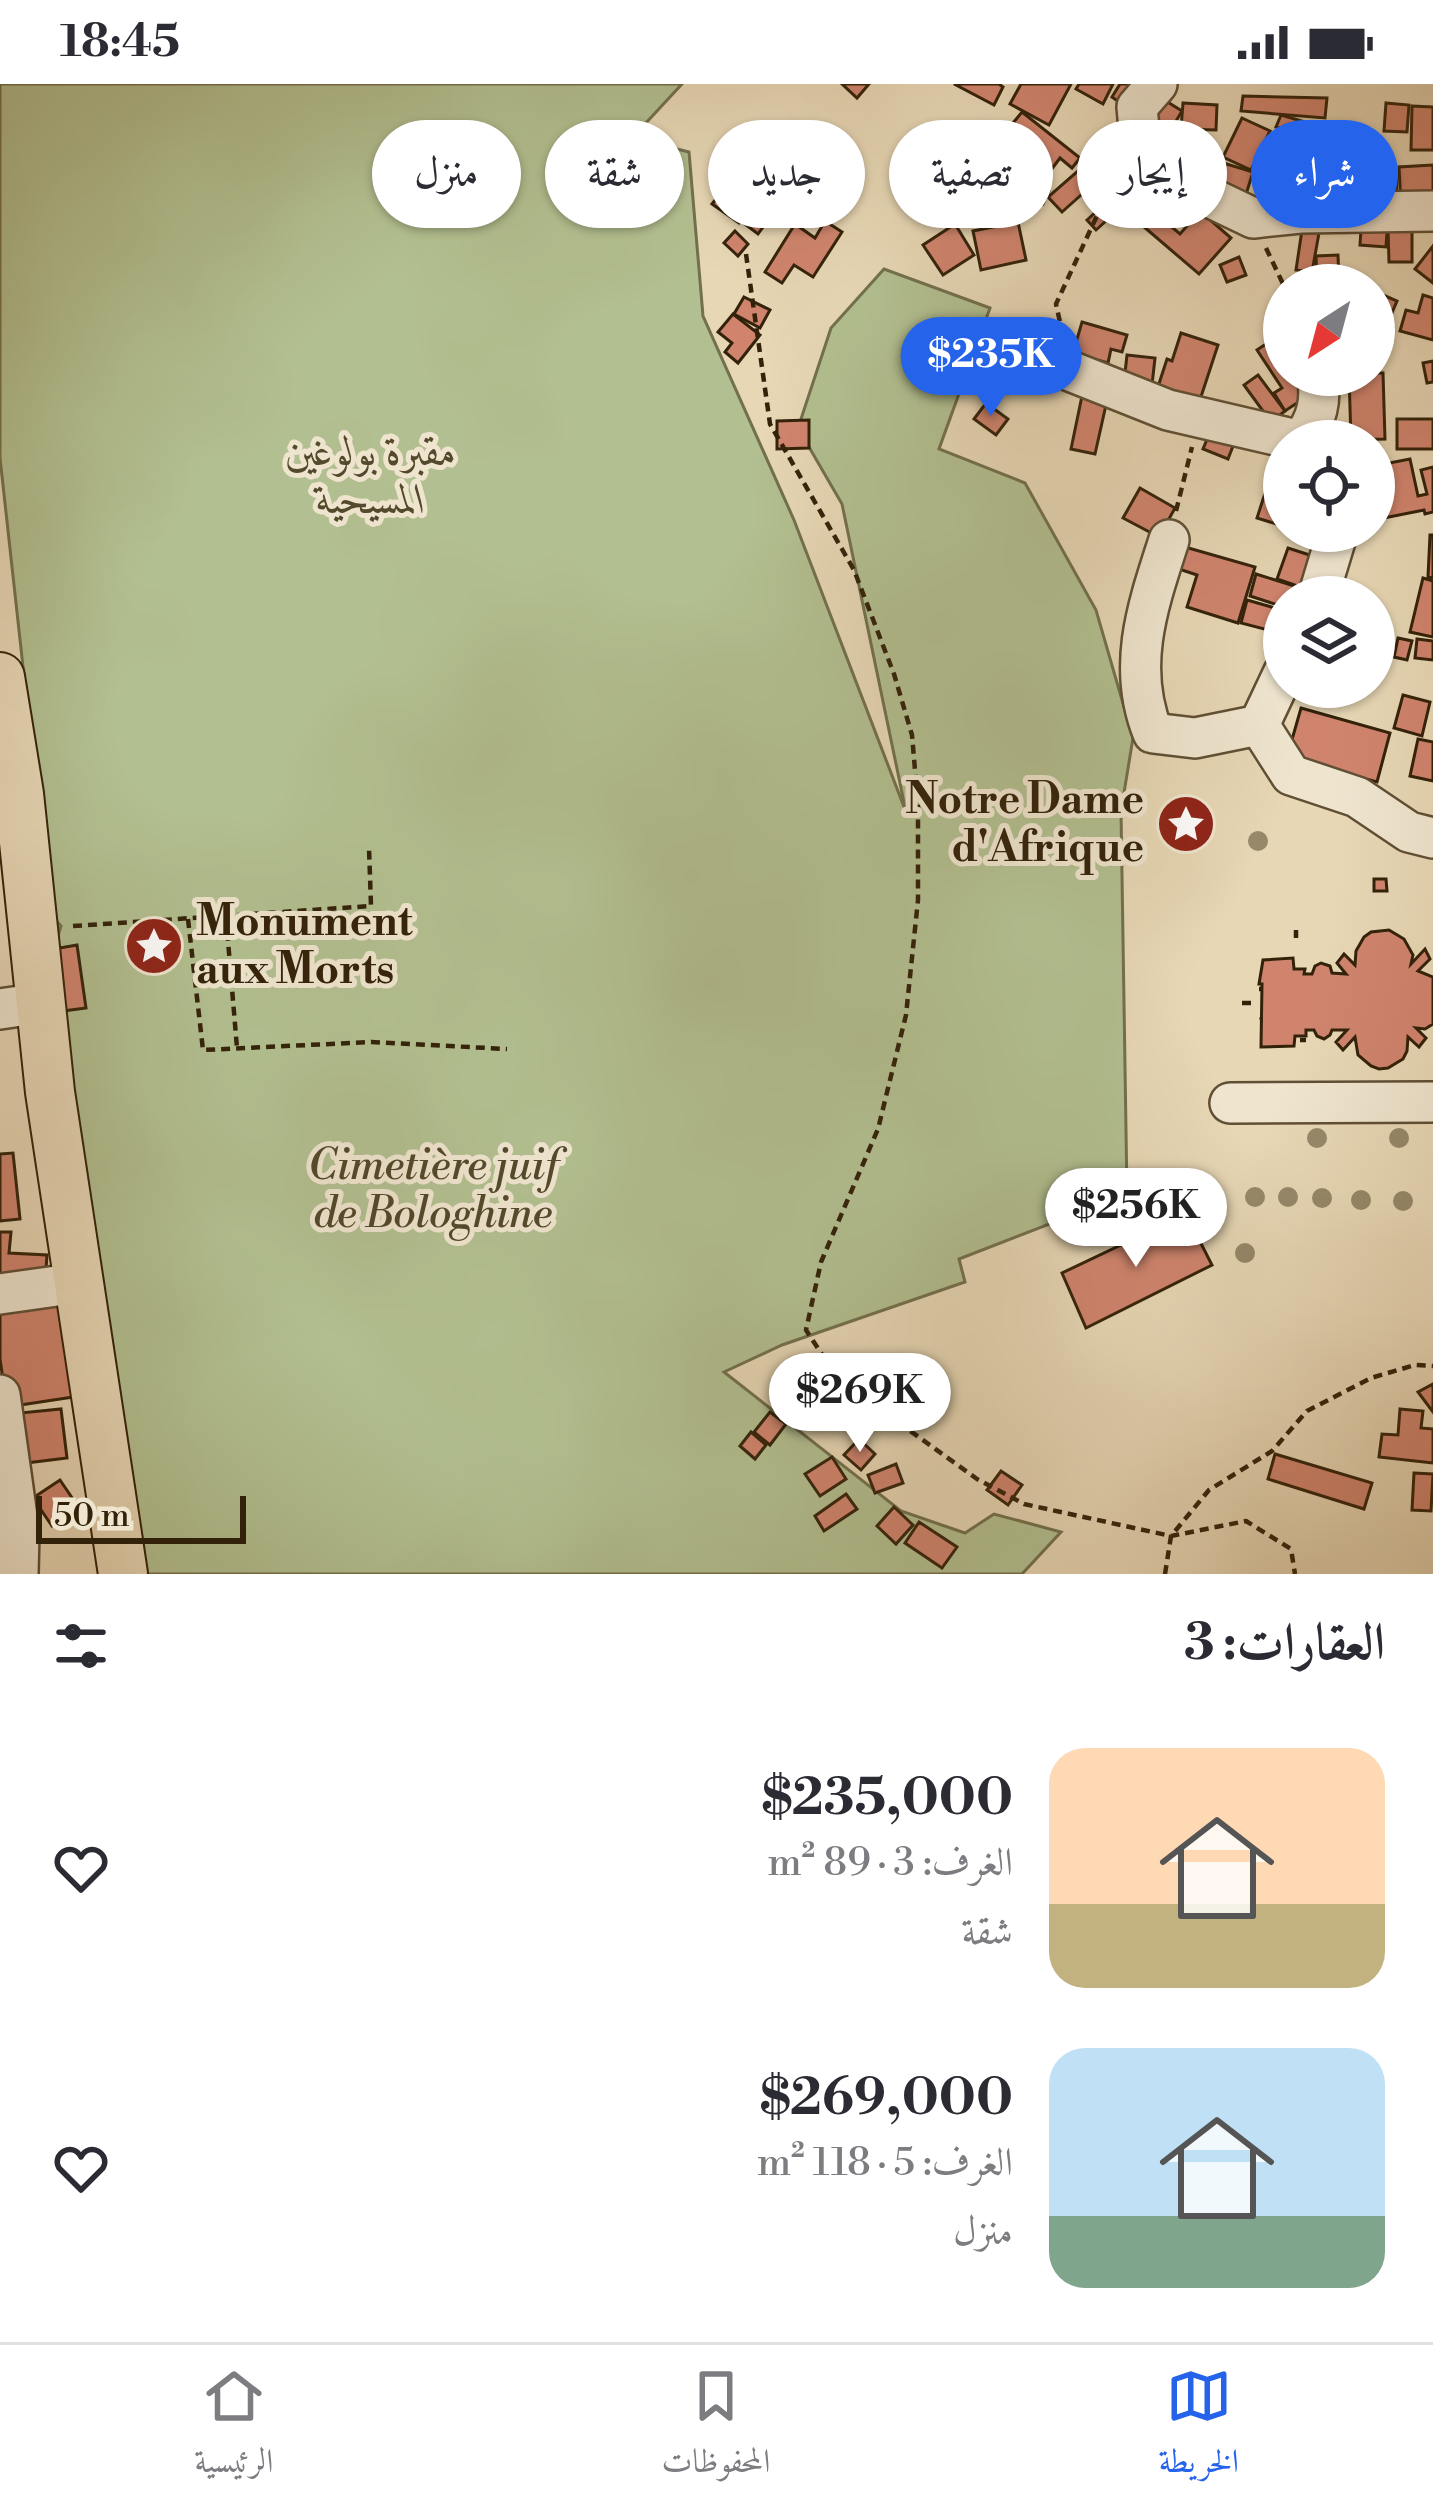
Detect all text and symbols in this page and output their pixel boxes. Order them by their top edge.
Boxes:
text: 18:45 [60,14,180,71]
chip: منزل [372,120,521,228]
chip: شقة [545,120,684,228]
chip: جديد [708,120,865,228]
chip: تصفية [889,120,1053,228]
chip: إيجار [1077,120,1227,228]
chip: شراء [1251,120,1398,228]
north arrow [1263,264,1395,396]
map controls [1263,264,1395,708]
pin: $235K [907,317,1075,419]
text: $235K [928,331,1054,380]
button: locate [1263,420,1395,552]
park label: مقبرة بولوغين المسيحية [285,426,457,527]
button: layers [1263,576,1395,708]
place label: Notre Dame d'Afrique [905,774,1144,875]
place icon: Notre Dame d'Afrique [1155,793,1217,855]
place label: Monument aux Morts [196,896,414,997]
place icon: Monument aux Morts [123,915,185,977]
park label: Cimetière juif de Bologhine [308,1140,568,1241]
pin: $256K [1052,1168,1220,1270]
text: $256K [1072,1182,1200,1231]
pin: $269K [776,1353,944,1455]
text: $269K [796,1367,924,1416]
scale bar [36,1490,246,1543]
text: 50 m [54,1496,130,1537]
text: العقارات: 3 [1184,1612,1385,1676]
icon: filters [48,1613,114,1679]
text: $235,000 [762,1767,1013,1831]
icon: home [1145,1796,1289,1940]
icon: heart [48,1835,114,1901]
text: الغرف: 3 · 89 m² [767,1839,1013,1888]
text: شقة [961,1908,1013,1957]
text: $269,000 [760,2067,1013,2131]
icon: home [1145,2096,1289,2240]
icon: heart [48,2135,114,2201]
text: الغرف: 5 · 118 m² [757,2139,1013,2188]
text: منزل [953,2208,1013,2257]
tab: الرئيسية [194,2363,273,2493]
tab: المحفوظات [662,2363,770,2493]
tab: الخريطة [1159,2363,1239,2493]

